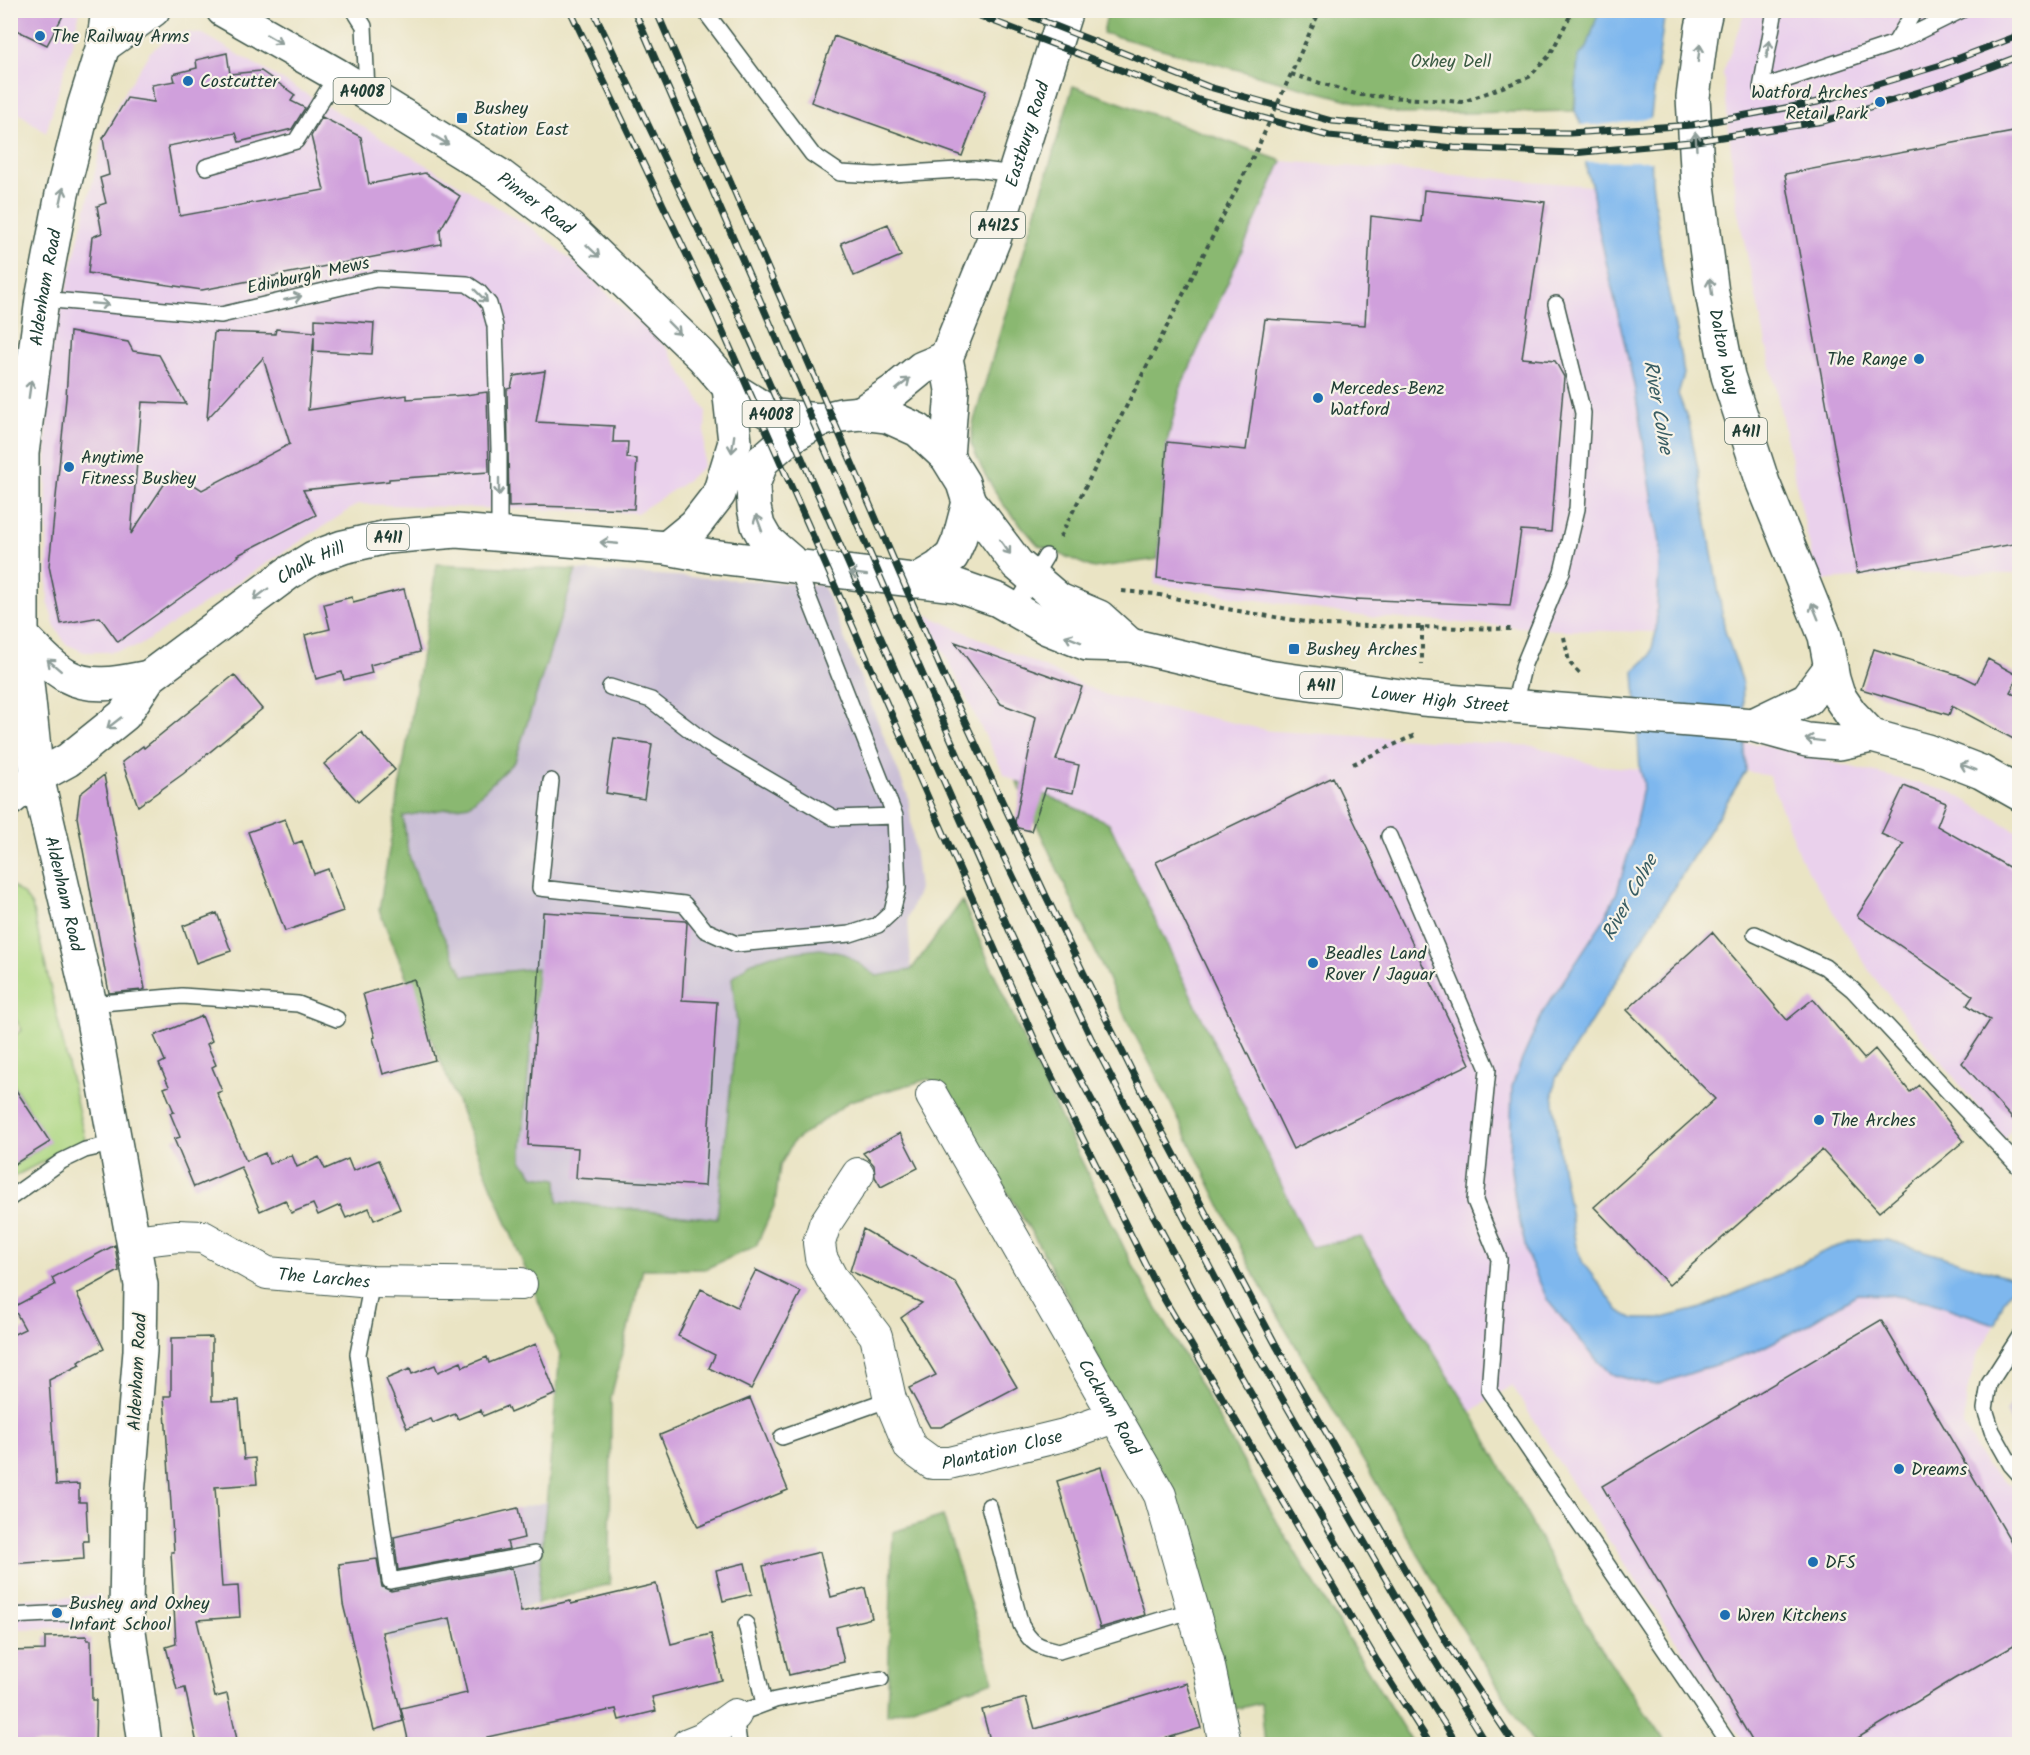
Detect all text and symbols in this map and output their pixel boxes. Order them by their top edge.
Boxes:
place label: The Railway Arms [52,23,190,52]
marker: The Railway Arms [33,29,47,43]
one-way arrow [265,34,282,46]
one-way arrow [1763,40,1774,60]
one-way arrow [1693,44,1704,64]
park label: Oxhey Dell [1411,48,1492,77]
place label: Costcutter [200,68,279,97]
marker: Costcutter [181,74,195,88]
street label: Eastbury Road [998,77,1059,191]
road number: A4008 [334,78,391,104]
place label: Watford Arches Retail Park [1751,79,1869,129]
place label: Bushey Station East [474,95,570,145]
marker: Watford Arches Retail Park [1873,95,1887,109]
marker: Bushey Station East [455,111,469,125]
one-way arrow [1690,132,1701,152]
one-way arrow [432,134,449,146]
street label: Pinner Road [490,165,581,244]
one-way arrow [57,187,68,207]
road number: A4125 [971,212,1025,238]
street label: Aldenham Road [23,226,71,348]
one-way arrow [586,243,601,258]
street label: Edinburgh Mews [244,249,373,304]
one-way arrow [1706,277,1717,297]
one-way arrow [473,288,488,303]
one-way arrow [283,292,302,303]
one-way arrow [90,299,110,310]
street label: Dalton Way [1699,306,1746,400]
one-way arrow [667,321,682,336]
place label: The Range [1827,346,1907,375]
marker: The Range [1912,352,1926,366]
water label: River Colne [1633,358,1681,458]
place label: Mercedes-Benz Watford [1330,375,1445,425]
one-way arrow [895,377,911,390]
one-way arrow [25,379,36,399]
marker: Mercedes-Benz Watford [1311,391,1325,405]
road number: A4008 [742,401,800,427]
road number: A411 [1725,418,1767,444]
one-way arrow [728,434,739,454]
place label: Anytime Fitness Bushey [81,444,196,494]
marker: Anytime Fitness Bushey [62,460,76,474]
one-way arrow [493,476,505,496]
one-way arrow [752,514,763,533]
road number: A411 [367,524,409,550]
street label: Chalk Hill [271,534,350,593]
one-way arrow [600,538,620,549]
one-way arrow [999,539,1012,555]
one-way arrow [849,568,869,579]
one-way arrow [253,587,269,600]
one-way arrow [1809,602,1820,621]
one-way arrow [1064,632,1083,643]
place label: Bushey Arches [1306,636,1418,665]
marker: Bushey Arches [1287,642,1301,656]
one-way arrow [47,658,62,672]
road number: A411 [1300,672,1342,698]
street label: Lower High Street [1369,679,1511,722]
one-way arrow [106,716,122,729]
one-way arrow [1805,734,1824,745]
one-way arrow [1959,760,1977,771]
street label: Aldenham Road [35,834,91,956]
water label: River Colne [1594,847,1669,947]
place label: Beadles Land Rover / Jaguar [1325,940,1436,990]
marker: Beadles Land Rover / Jaguar [1306,956,1320,970]
place label: The Arches [1831,1107,1916,1136]
marker: The Arches [1812,1113,1826,1127]
street label: The Larches [277,1261,371,1298]
street label: Aldenham Road [121,1312,156,1432]
street label: Cockram Road [1069,1354,1148,1462]
street label: Plantation Close [942,1423,1066,1479]
place label: Dreams [1911,1456,1967,1485]
marker: Dreams [1892,1462,1906,1476]
place label: DFS [1825,1549,1856,1578]
marker: DFS [1806,1555,1820,1569]
place label: Bushey and Oxhey Infant School [69,1590,210,1640]
place label: Wren Kitchens [1737,1602,1847,1631]
marker: Bushey and Oxhey Infant School [50,1606,64,1620]
marker: Wren Kitchens [1718,1608,1732,1622]

